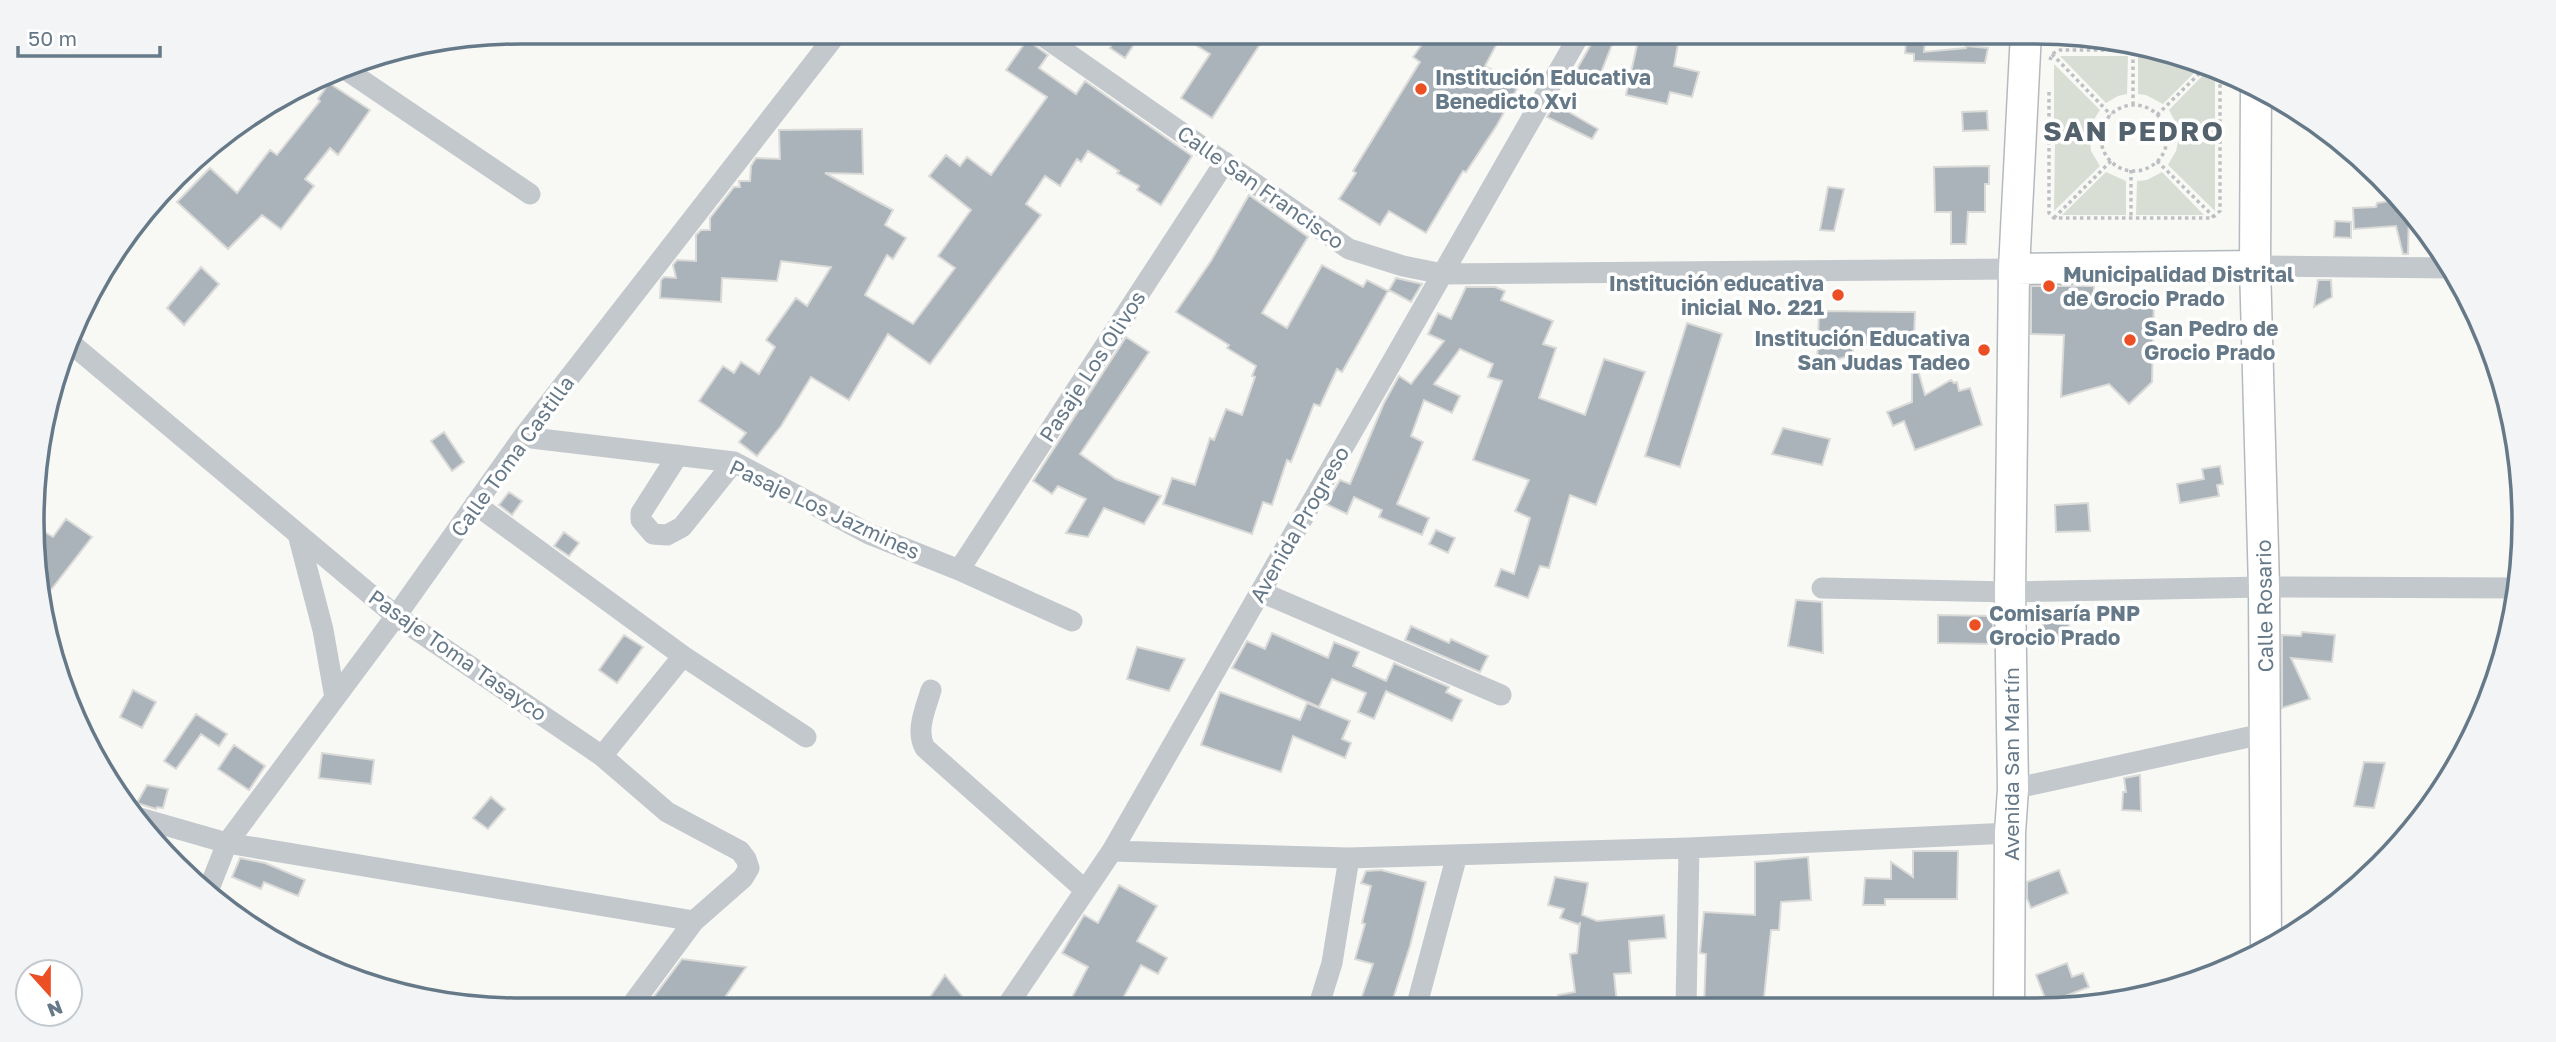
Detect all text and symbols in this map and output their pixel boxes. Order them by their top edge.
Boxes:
scale bar [18,14,159,58]
text: 50 m [28,25,77,51]
place label: Institución Educativa Benedicto Xvi [1435,64,1651,114]
marker: Institución Educativa Benedicto Xvi [1413,81,1429,97]
district label: SAN PEDRO [2043,114,2225,147]
street label: Calle San Francisco [1173,120,1349,254]
place label: Municipalidad Distrital de Grocio Prado [2063,261,2294,311]
place label: Institución educativa inicial No. 221 [1609,270,1824,320]
marker: Municipalidad Distrital de Grocio Prado [2041,278,2057,294]
street label: Pasaje Los Olivos [1033,285,1151,447]
marker: Institución educativa inicial No. 221 [1830,287,1846,303]
place label: San Pedro de Grocio Prado [2144,315,2278,365]
place label: Institución Educativa San Judas Tadeo [1754,325,1970,375]
marker: San Pedro de Grocio Prado [2122,332,2138,348]
marker: Institución Educativa San Judas Tadeo [1976,342,1992,358]
street label: Calle Toma Castilla [445,370,579,542]
street label: Avenida Progreso [1244,441,1354,607]
street label: Pasaje Los Jazmines [726,454,924,564]
street label: Calle Rosario [2250,539,2278,673]
street label: Pasaje Toma Tasayco [364,584,552,726]
place label: Comisaría PNP Grocio Prado [1989,600,2140,650]
marker: Comisaría PNP Grocio Prado [1967,617,1983,633]
street label: Avenida San Martín [1998,667,2024,861]
north arrow [14,958,84,1028]
text: N [44,996,66,1023]

